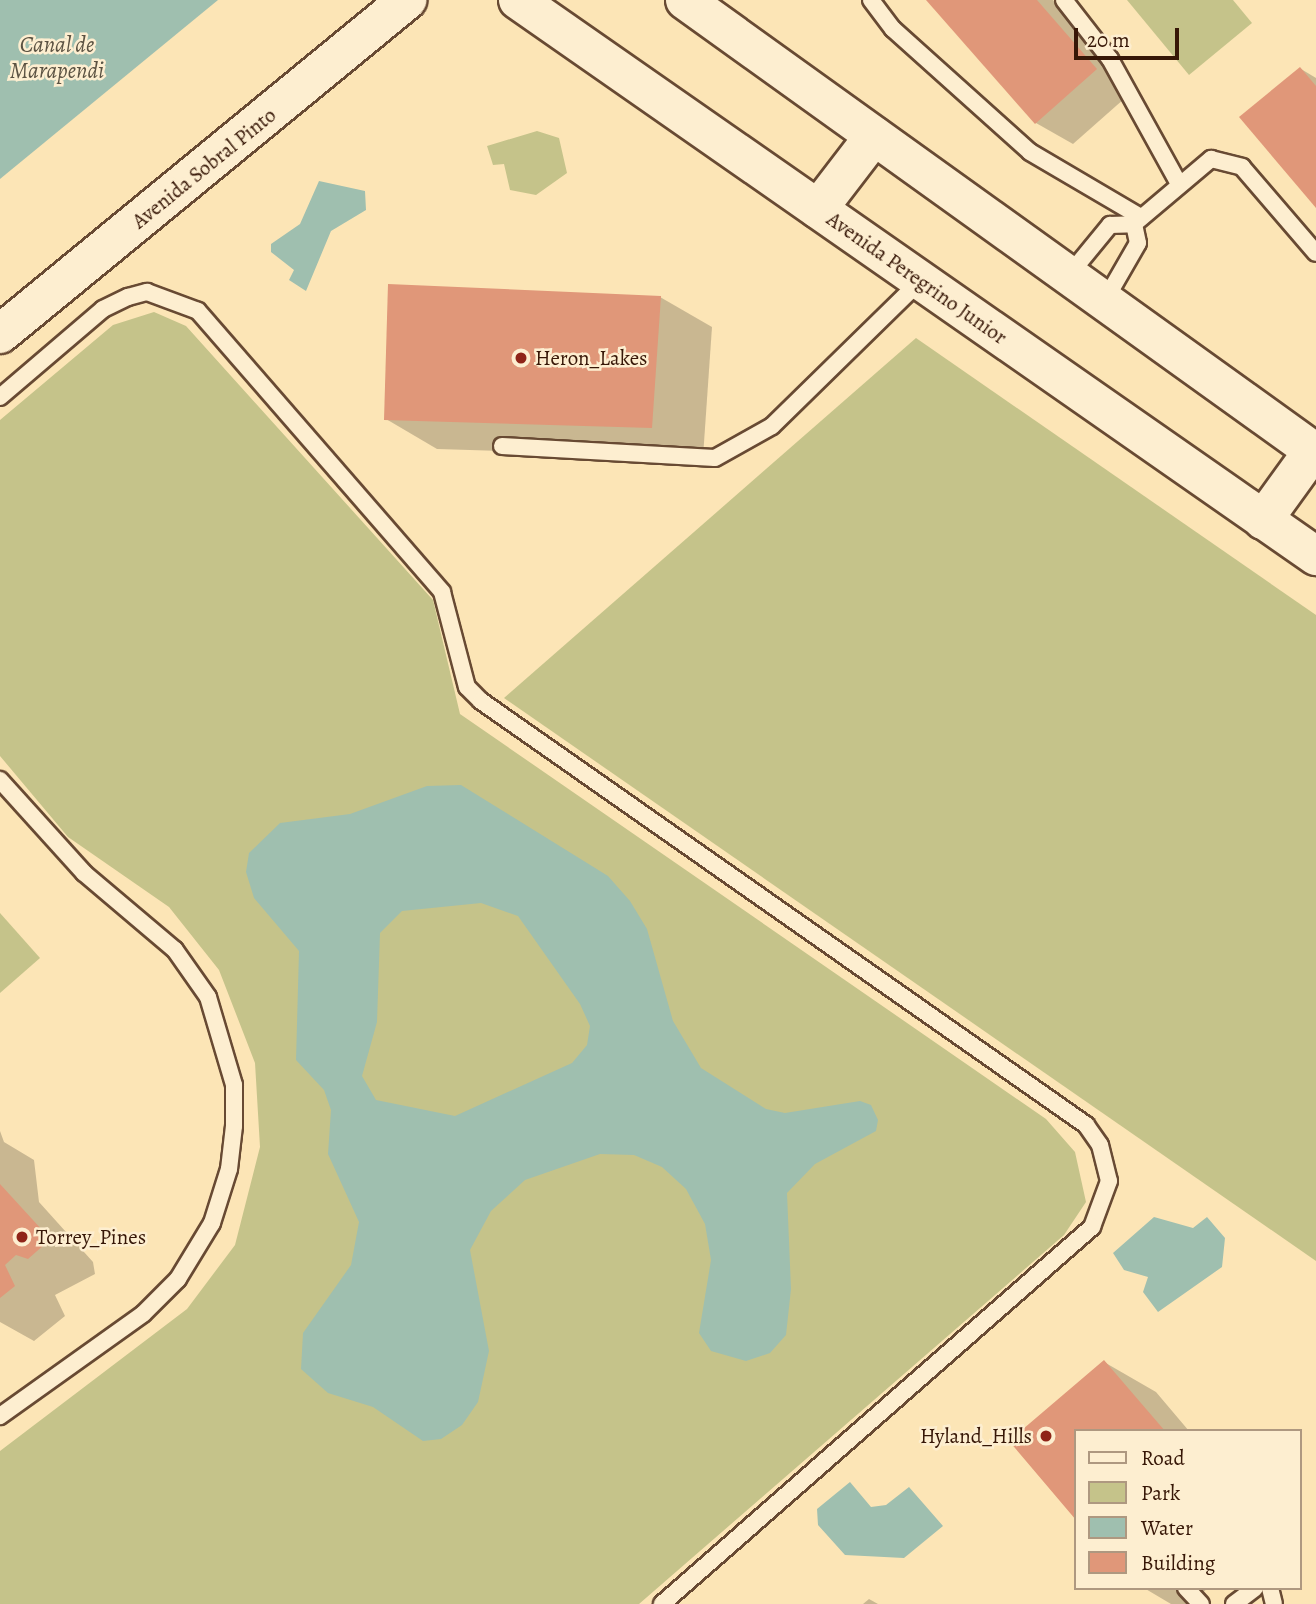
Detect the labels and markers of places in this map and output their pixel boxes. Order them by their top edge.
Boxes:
place label: Heron_Lakes [535,345,648,371]
marker: Heron_Lakes [513,350,529,366]
place label: Torrey_Pines [36,1224,146,1250]
marker: Torrey_Pines [14,1229,30,1245]
place label: Hyland_Hills [920,1423,1032,1449]
marker: Hyland_Hills [1038,1428,1054,1444]

